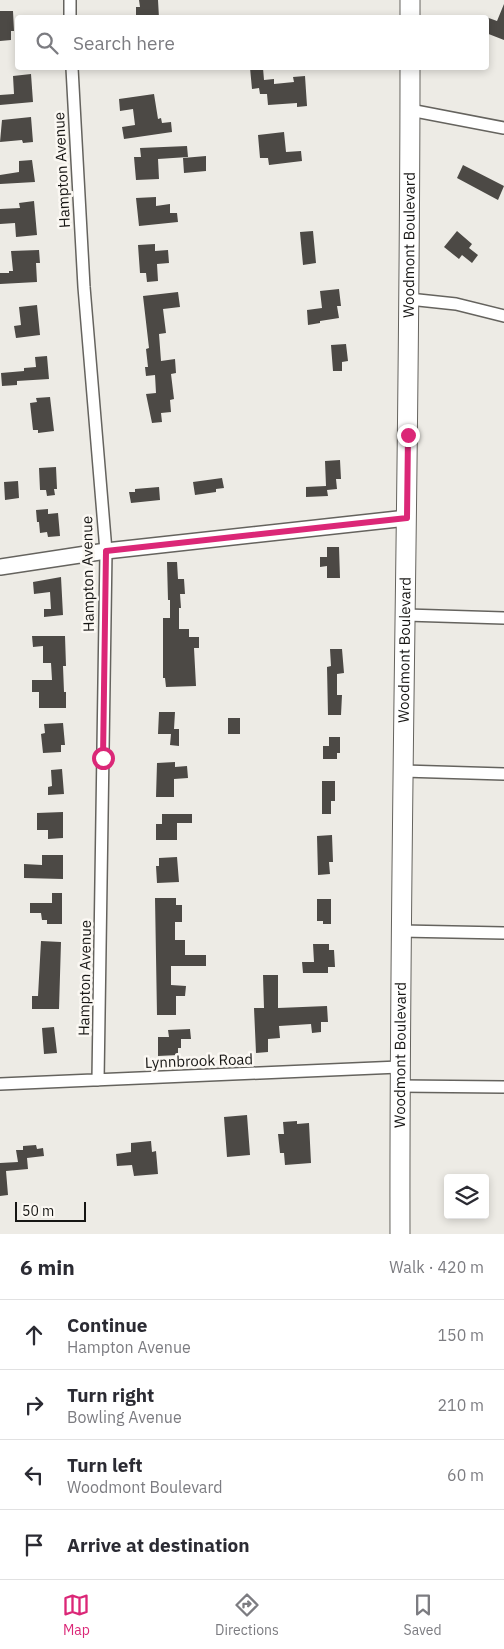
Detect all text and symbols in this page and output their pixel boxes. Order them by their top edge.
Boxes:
search box [15,15,489,70]
icon: search [33,29,61,57]
text: Search here [73,31,175,55]
street label: Hampton Avenue [49,112,74,228]
street label: Woodmont Boulevard [399,172,419,318]
route end [397,424,420,447]
street label: Hampton Avenue [77,516,98,632]
street label: Woodmont Boulevard [394,577,415,723]
route start [92,747,115,770]
street label: Hampton Avenue [74,920,95,1036]
street label: Woodmont Boulevard [390,982,410,1128]
street label: Lynnbrook Road [145,1049,253,1072]
map controls [444,1174,489,1219]
button: layers [444,1174,489,1219]
scale bar [15,1199,86,1222]
text: 50 m [22,1202,54,1220]
text: 6 min [20,1253,75,1281]
text: Walk · 420 m [389,1257,484,1277]
text: Continue [67,1313,147,1337]
icon: ahead [20,1321,48,1349]
text: 150 m [437,1325,484,1345]
text: Hampton Avenue [67,1337,191,1357]
text: Turn right [67,1383,154,1407]
icon: right [20,1391,48,1419]
text: 210 m [437,1395,484,1415]
text: Bowling Avenue [67,1407,182,1427]
text: Turn left [67,1453,143,1477]
icon: left [20,1461,48,1489]
text: 60 m [447,1465,484,1485]
text: Woodmont Boulevard [67,1477,222,1497]
icon: arrive [20,1531,48,1559]
text: Arrive at destination [67,1533,250,1557]
tab: Map [62,1591,90,1639]
tab: Directions [215,1591,279,1639]
tab: Saved [404,1591,442,1639]

